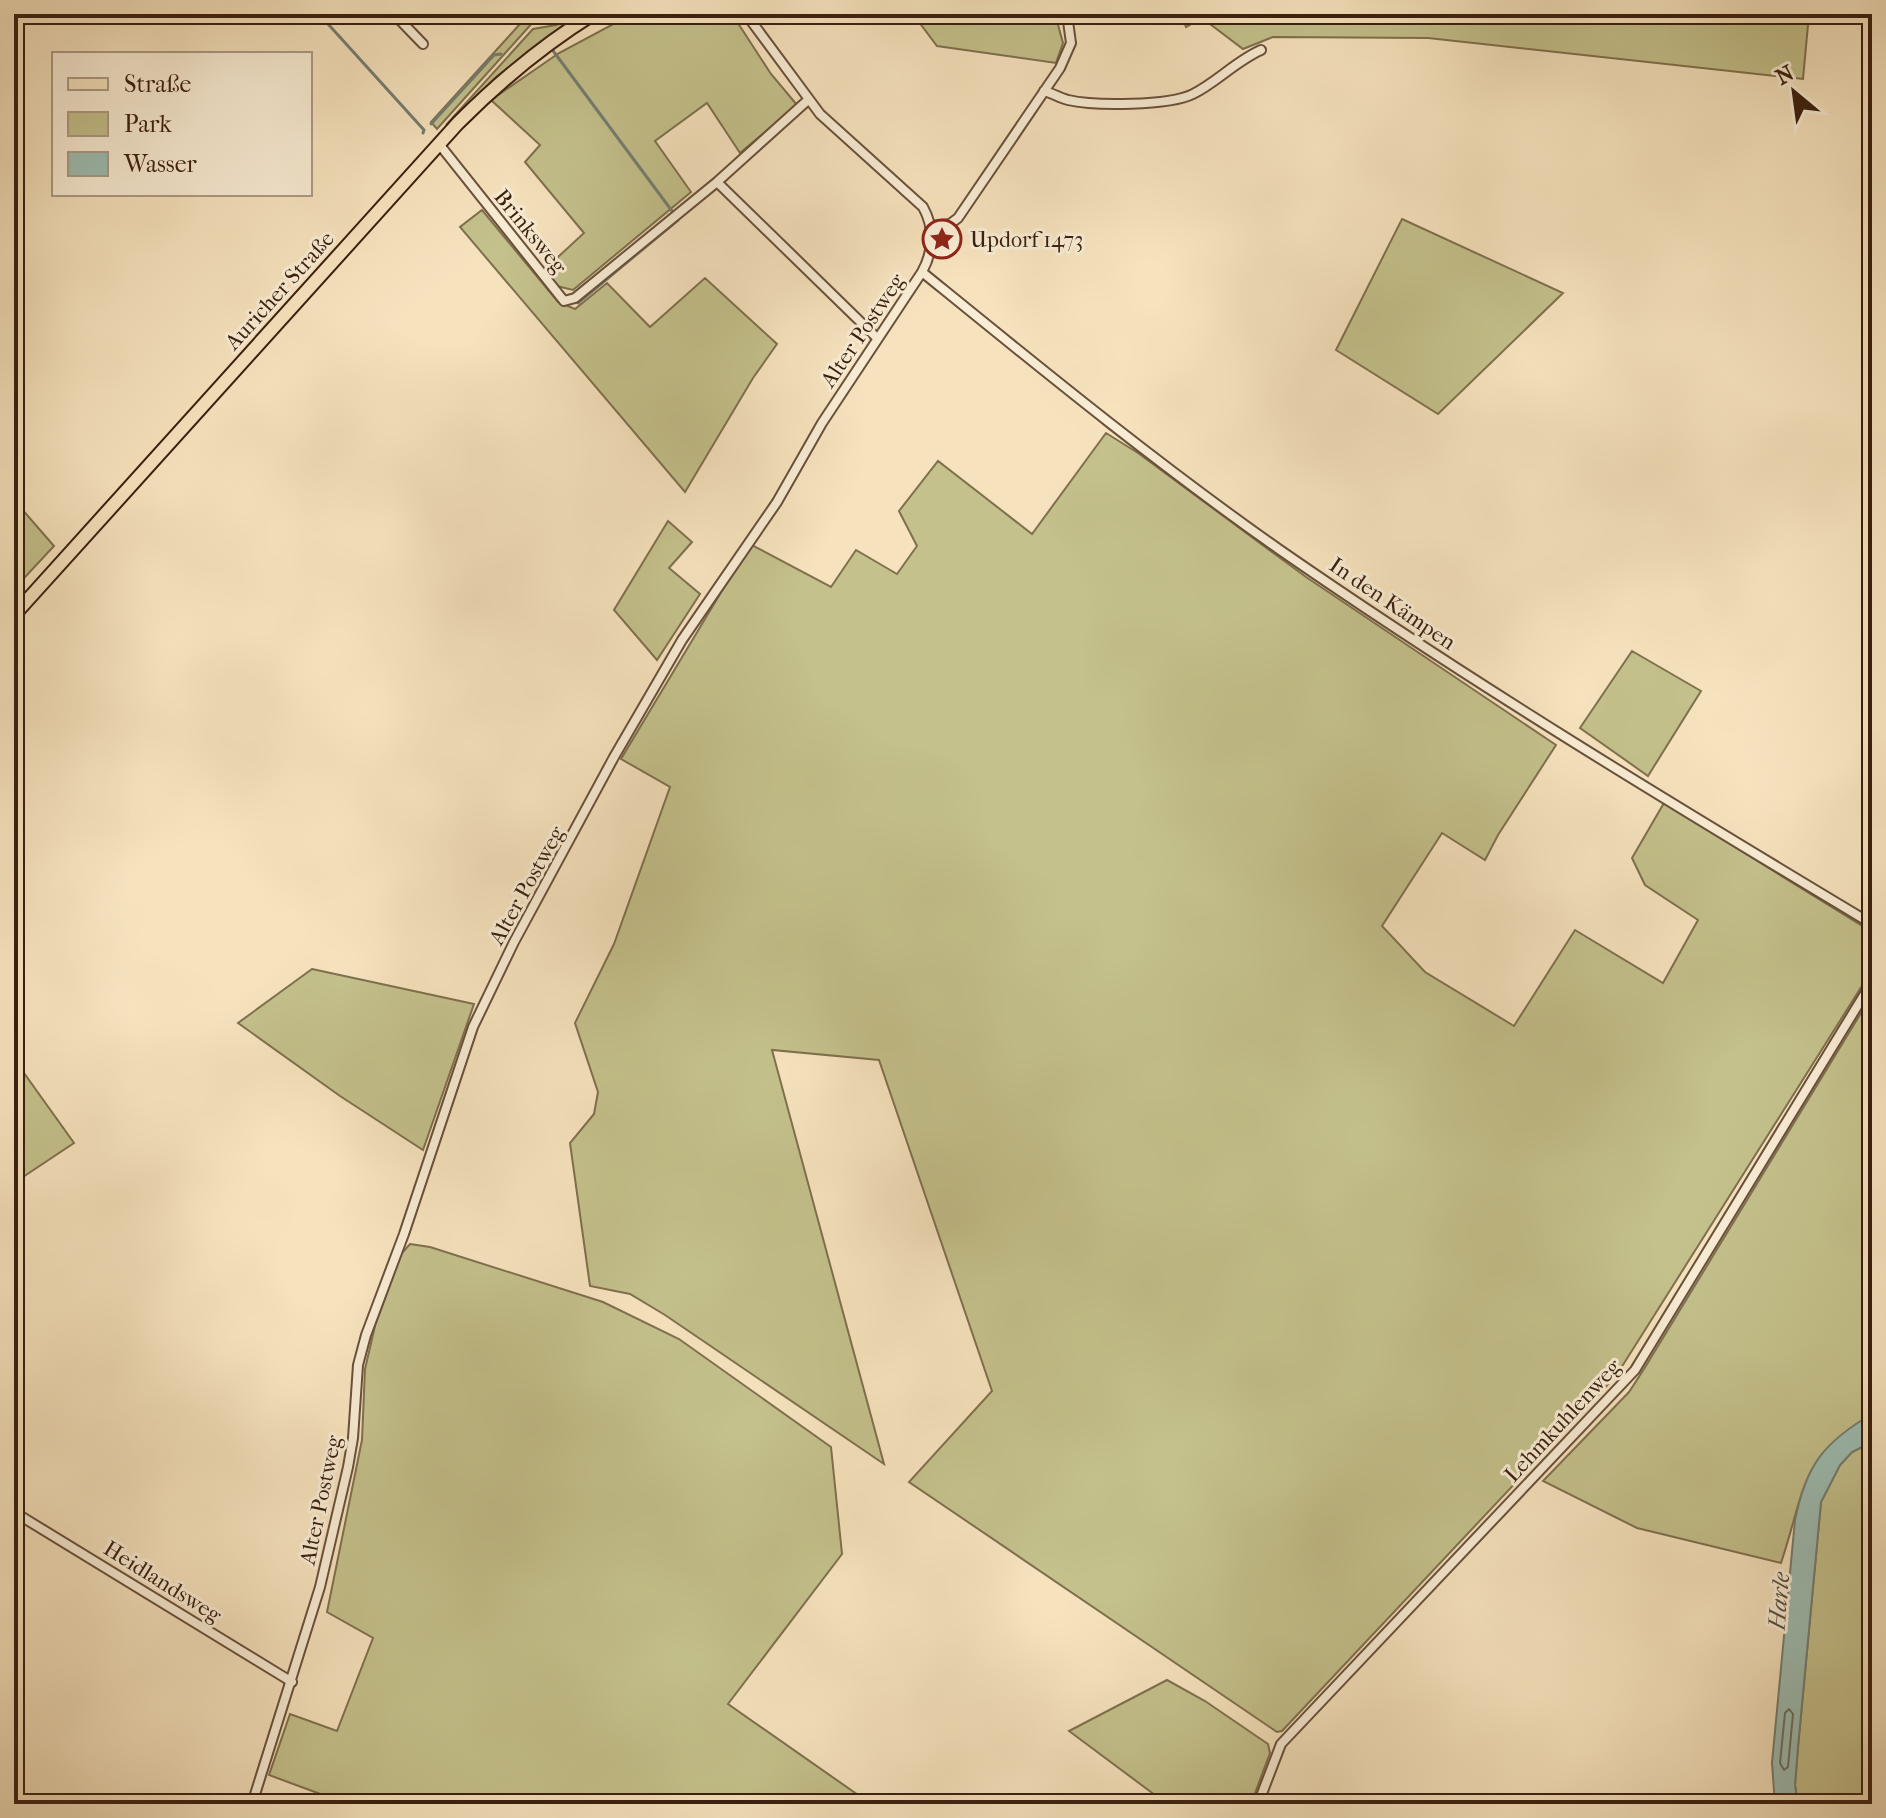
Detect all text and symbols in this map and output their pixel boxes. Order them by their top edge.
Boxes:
legend [52,52,312,196]
north arrow [1754,52,1834,132]
text: N [1771,60,1799,91]
text: Straße [124,70,191,98]
text: Park [124,110,172,138]
text: Wasser [123,150,198,178]
street label: Brinksweg [488,184,572,279]
place icon: Updorf 1473 [921,218,963,260]
street label: Auricher Straße [219,226,340,356]
place label: Updorf 1473 [970,227,1083,253]
street label: Alter Postweg [815,269,911,393]
street label: In den Kämpen [1324,552,1461,656]
street label: Alter Postweg [483,821,570,950]
street label: Lehmkuhlenweg [1499,1354,1627,1488]
street label: Alter Postweg [294,1433,347,1568]
street label: Heidlandsweg [99,1535,226,1628]
water label: Harle [1762,1570,1796,1632]

